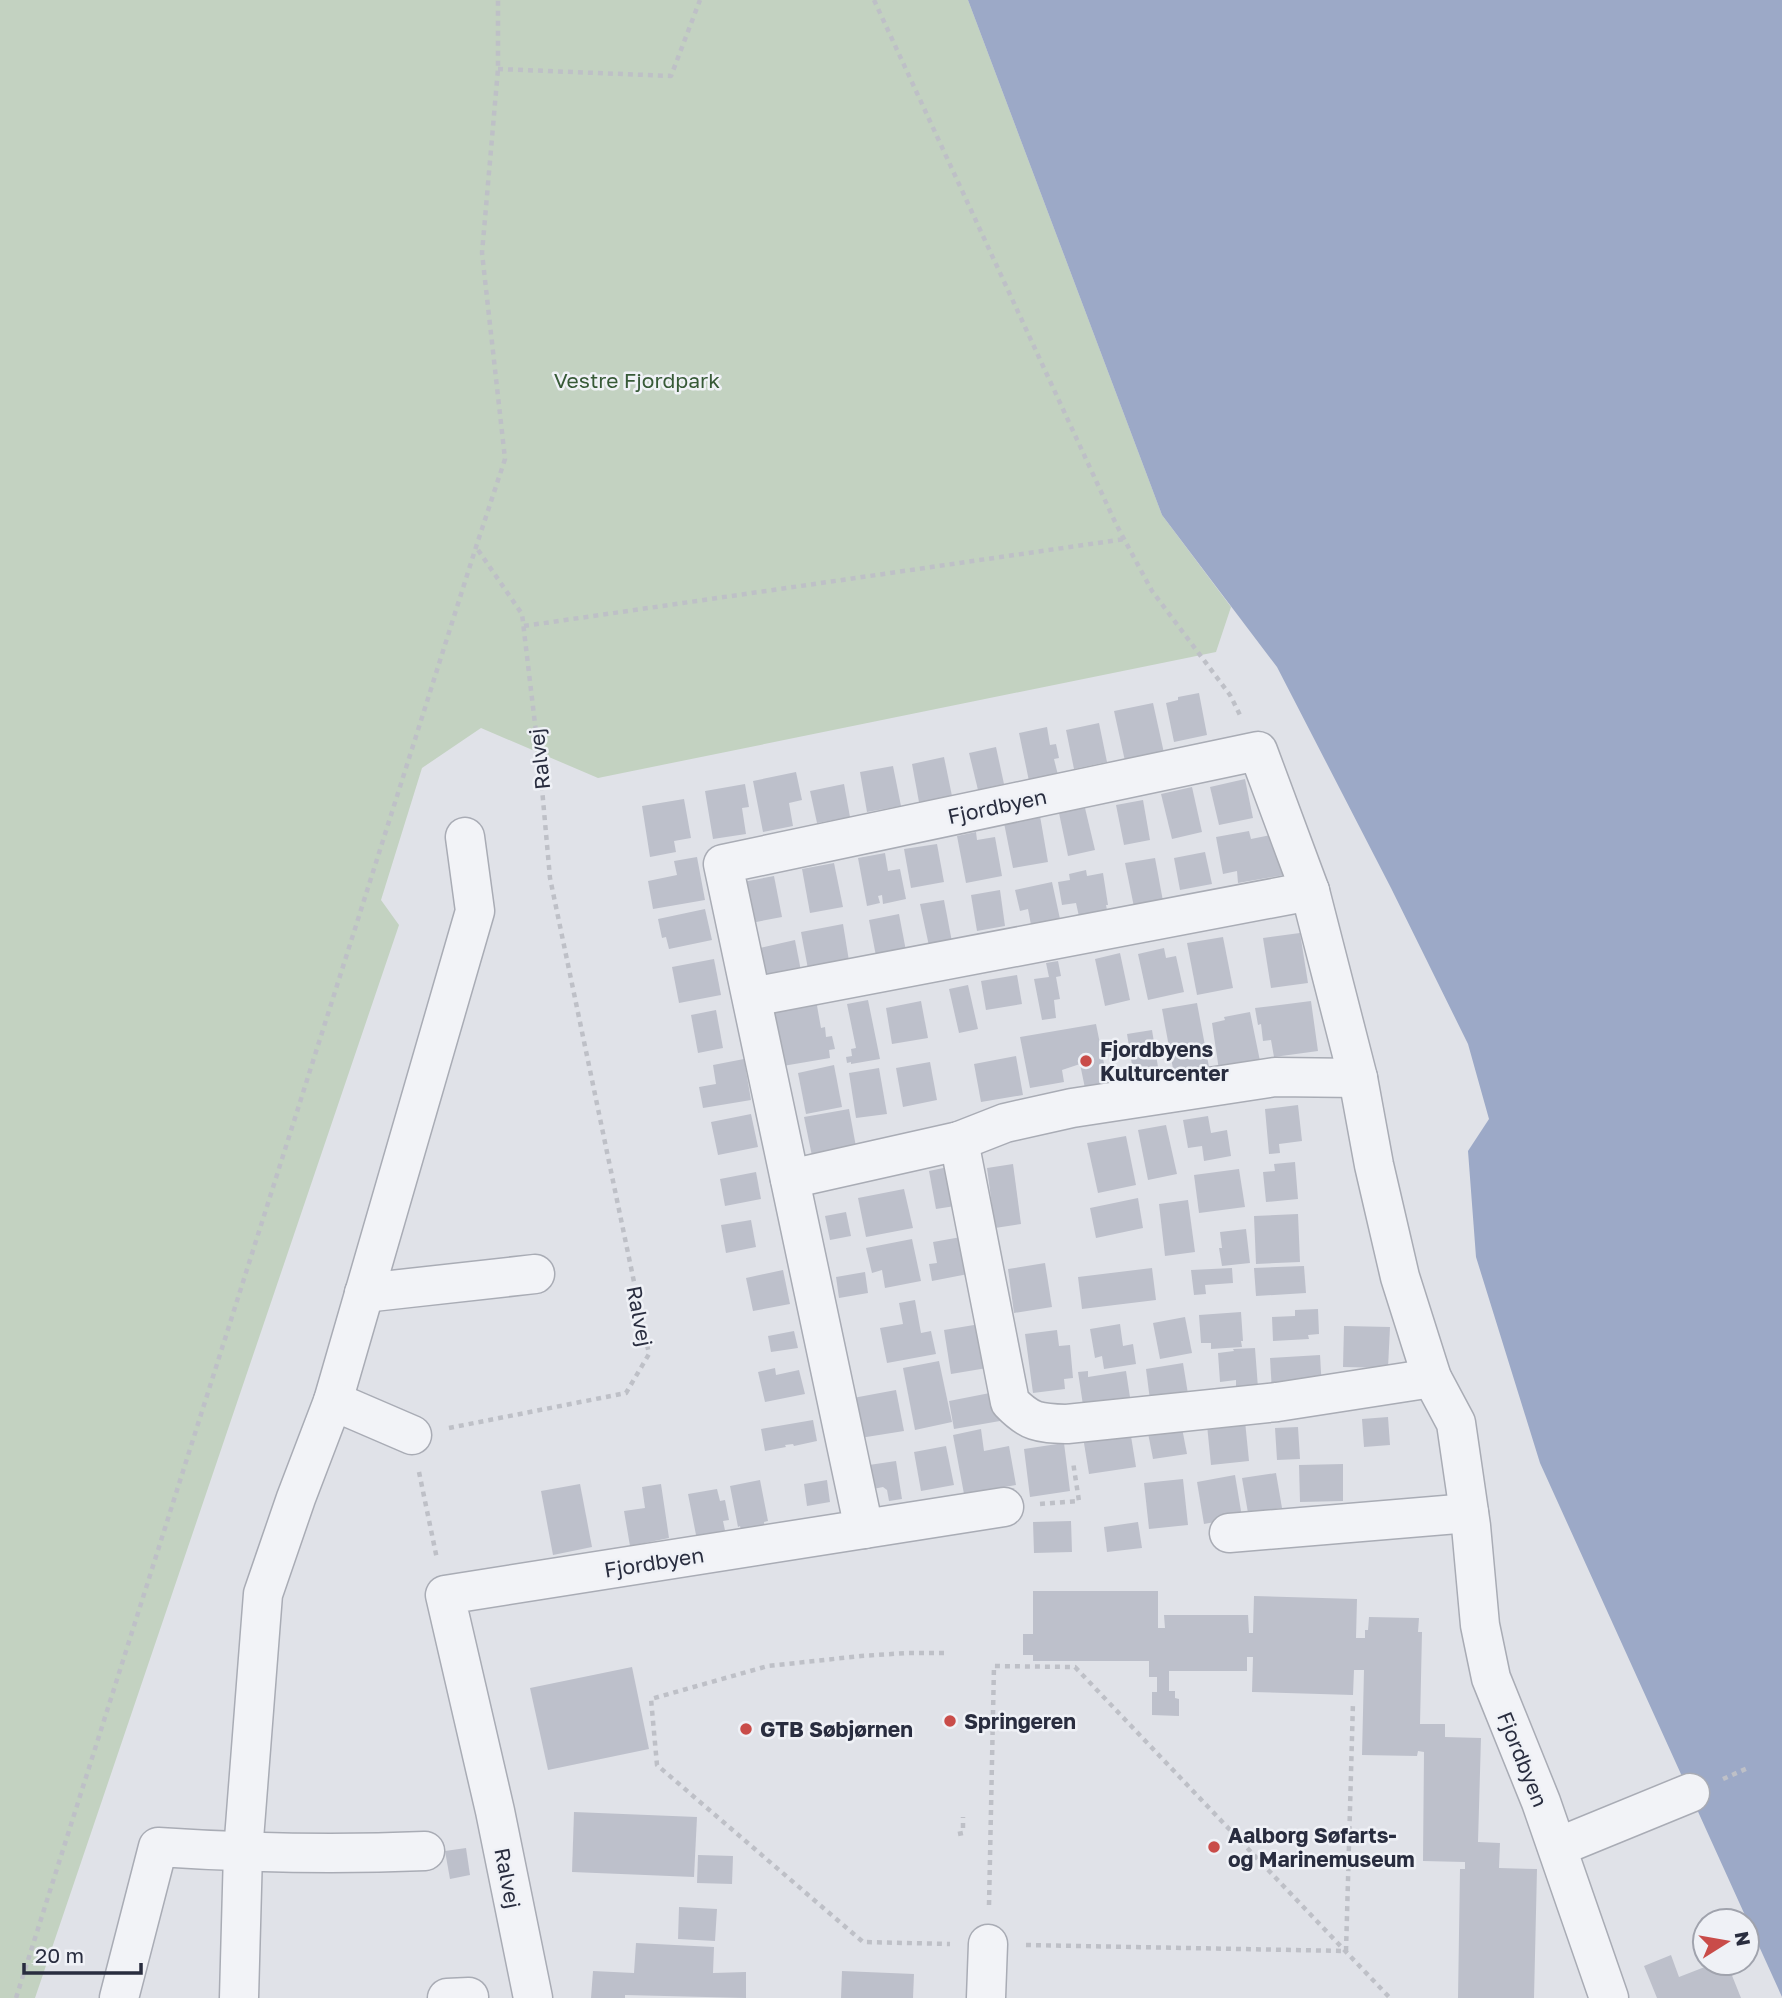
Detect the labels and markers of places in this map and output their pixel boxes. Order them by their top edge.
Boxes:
place label: Fjordbyens Kulturcenter [1100,1036,1229,1086]
marker: Fjordbyens Kulturcenter [1078,1053,1094,1069]
place label: Springeren [964,1708,1076,1734]
marker: Springeren [942,1713,958,1729]
place label: GTB Søbjørnen [760,1716,913,1742]
marker: GTB Søbjørnen [738,1721,754,1737]
place label: Aalborg Søfarts- og Marinemuseum [1228,1822,1415,1872]
marker: Aalborg Søfarts- og Marinemuseum [1206,1839,1222,1855]

